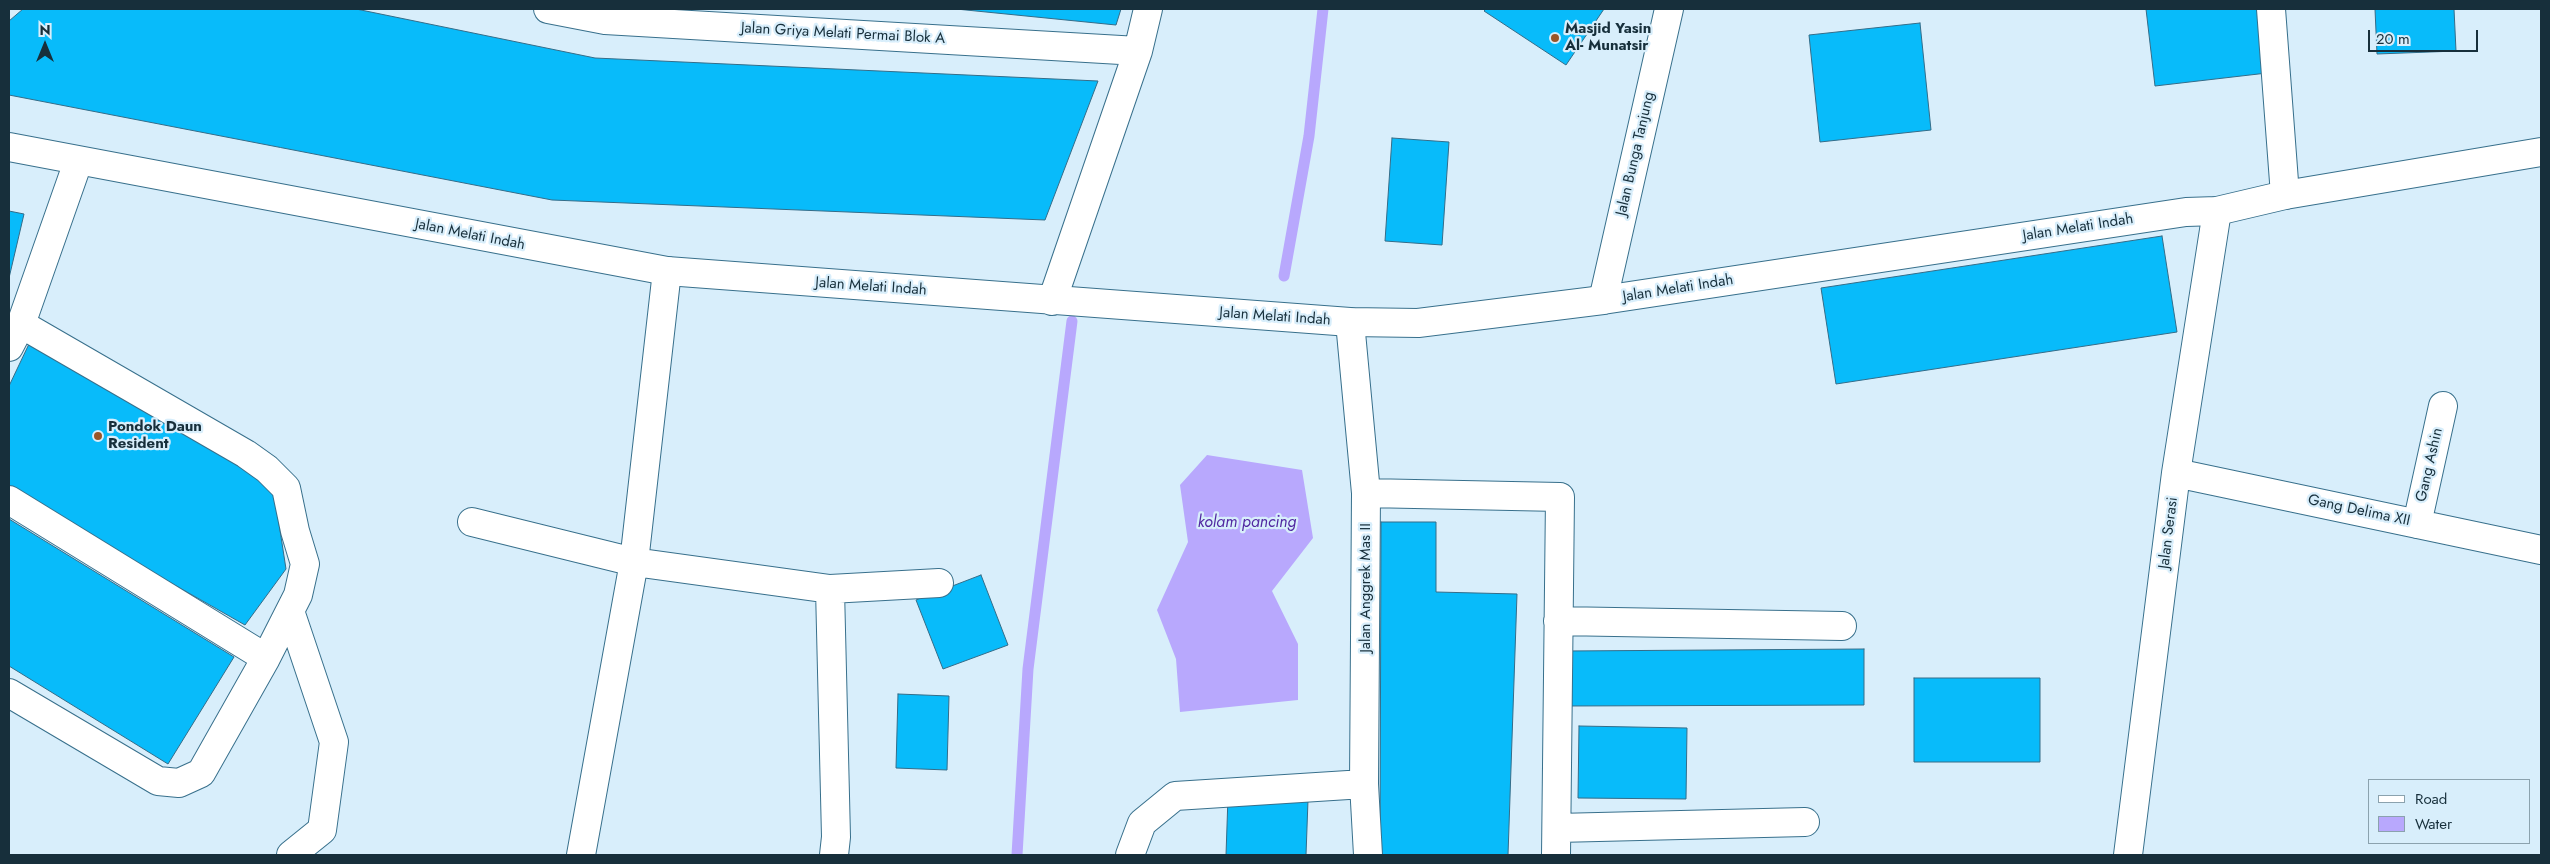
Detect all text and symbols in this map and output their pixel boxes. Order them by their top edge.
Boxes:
north arrow [20,20,70,70]
text: N [39,20,51,40]
street label: Jalan Griya Melati Permai Blok A [740,20,946,48]
place label: Masjid Yasin Al- Munatsir [1565,20,1651,55]
scale bar [2370,20,2480,52]
text: 20 m [2376,28,2410,50]
marker: Masjid Yasin Al- Munatsir [1549,32,1561,44]
street label: Jalan Bunga Tanjung [1613,90,1659,218]
street label: Jalan Melati Indah [2021,210,2135,246]
street label: Jalan Melati Indah [414,216,526,254]
street label: Jalan Melati Indah [1621,271,1735,307]
street label: Jalan Melati Indah [815,274,927,300]
street label: Jalan Melati Indah [1219,304,1331,330]
place label: Pondok Daun Resident [108,418,202,453]
street label: Gang Ashin [2413,426,2447,504]
marker: Pondok Daun Resident [92,430,104,442]
street label: Gang Delima XII [2306,491,2412,531]
street label: Jalan Serasi [2156,496,2182,570]
water label: kolam pancing [1198,513,1296,533]
street label: Jalan Anggrek Mas II [1357,523,1375,653]
legend [2368,779,2530,844]
text: Road [2415,788,2447,810]
text: Water [2415,813,2452,835]

